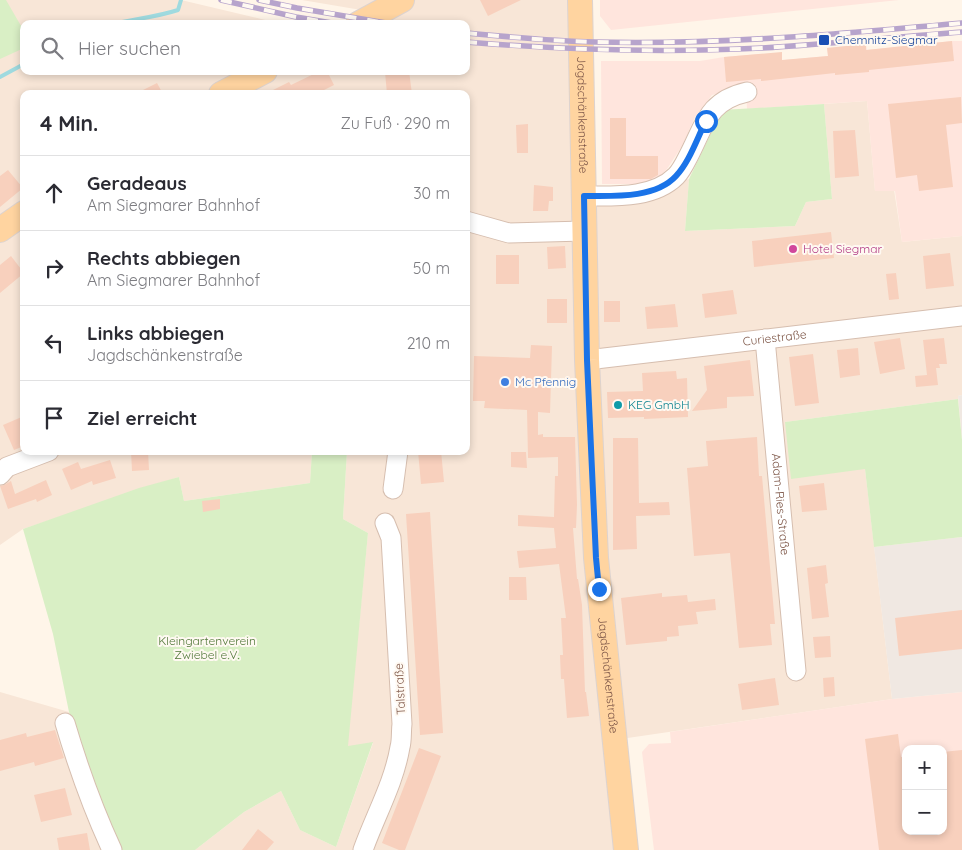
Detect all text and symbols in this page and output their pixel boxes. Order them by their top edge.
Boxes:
search box [20,20,470,75]
place label: Chemnitz-Siegmar [835,32,938,47]
marker: Chemnitz-Siegmar [817,33,831,47]
icon: search [38,34,66,62]
text: Hier suchen [78,36,181,60]
street label: Jagdschänkenstraße [574,56,591,174]
text: 4 Min. [40,110,98,136]
route start [695,110,718,133]
text: Zu Fuß · 290 m [341,113,450,133]
text: Geradeaus [87,171,187,195]
icon: ahead [40,179,68,207]
text: 30 m [413,183,450,203]
text: Am Siegmarer Bahnhof [87,195,260,215]
place label: Hotel Siegmar [803,241,882,256]
marker: Hotel Siegmar [787,243,799,255]
text: Rechts abbiegen [87,246,240,270]
icon: right [40,254,68,282]
text: 50 m [413,258,450,278]
text: Am Siegmarer Bahnhof [87,270,260,290]
text: Links abbiegen [87,321,224,345]
street label: Curiestraße [742,326,808,349]
icon: left [40,329,68,357]
text: 210 m [407,333,450,353]
text: Jagdschänkenstraße [87,345,243,365]
place label: Mc Pfennig [515,374,576,389]
marker: Mc Pfennig [499,376,511,388]
place label: KEG GmbH [628,397,690,412]
marker: KEG GmbH [612,399,624,411]
icon: arrive [40,404,68,432]
text: Ziel erreicht [87,406,197,430]
street label: Adam-Ries-Straße [769,453,793,556]
route end [588,578,611,601]
street label: Jagdschänkenstraße [595,616,622,734]
park label: Kleingartenverein Zwiebel e.V. [158,633,256,662]
street label: Talstraße [391,663,408,715]
map controls [902,745,947,835]
button: + [902,745,947,790]
button: − [902,790,947,835]

